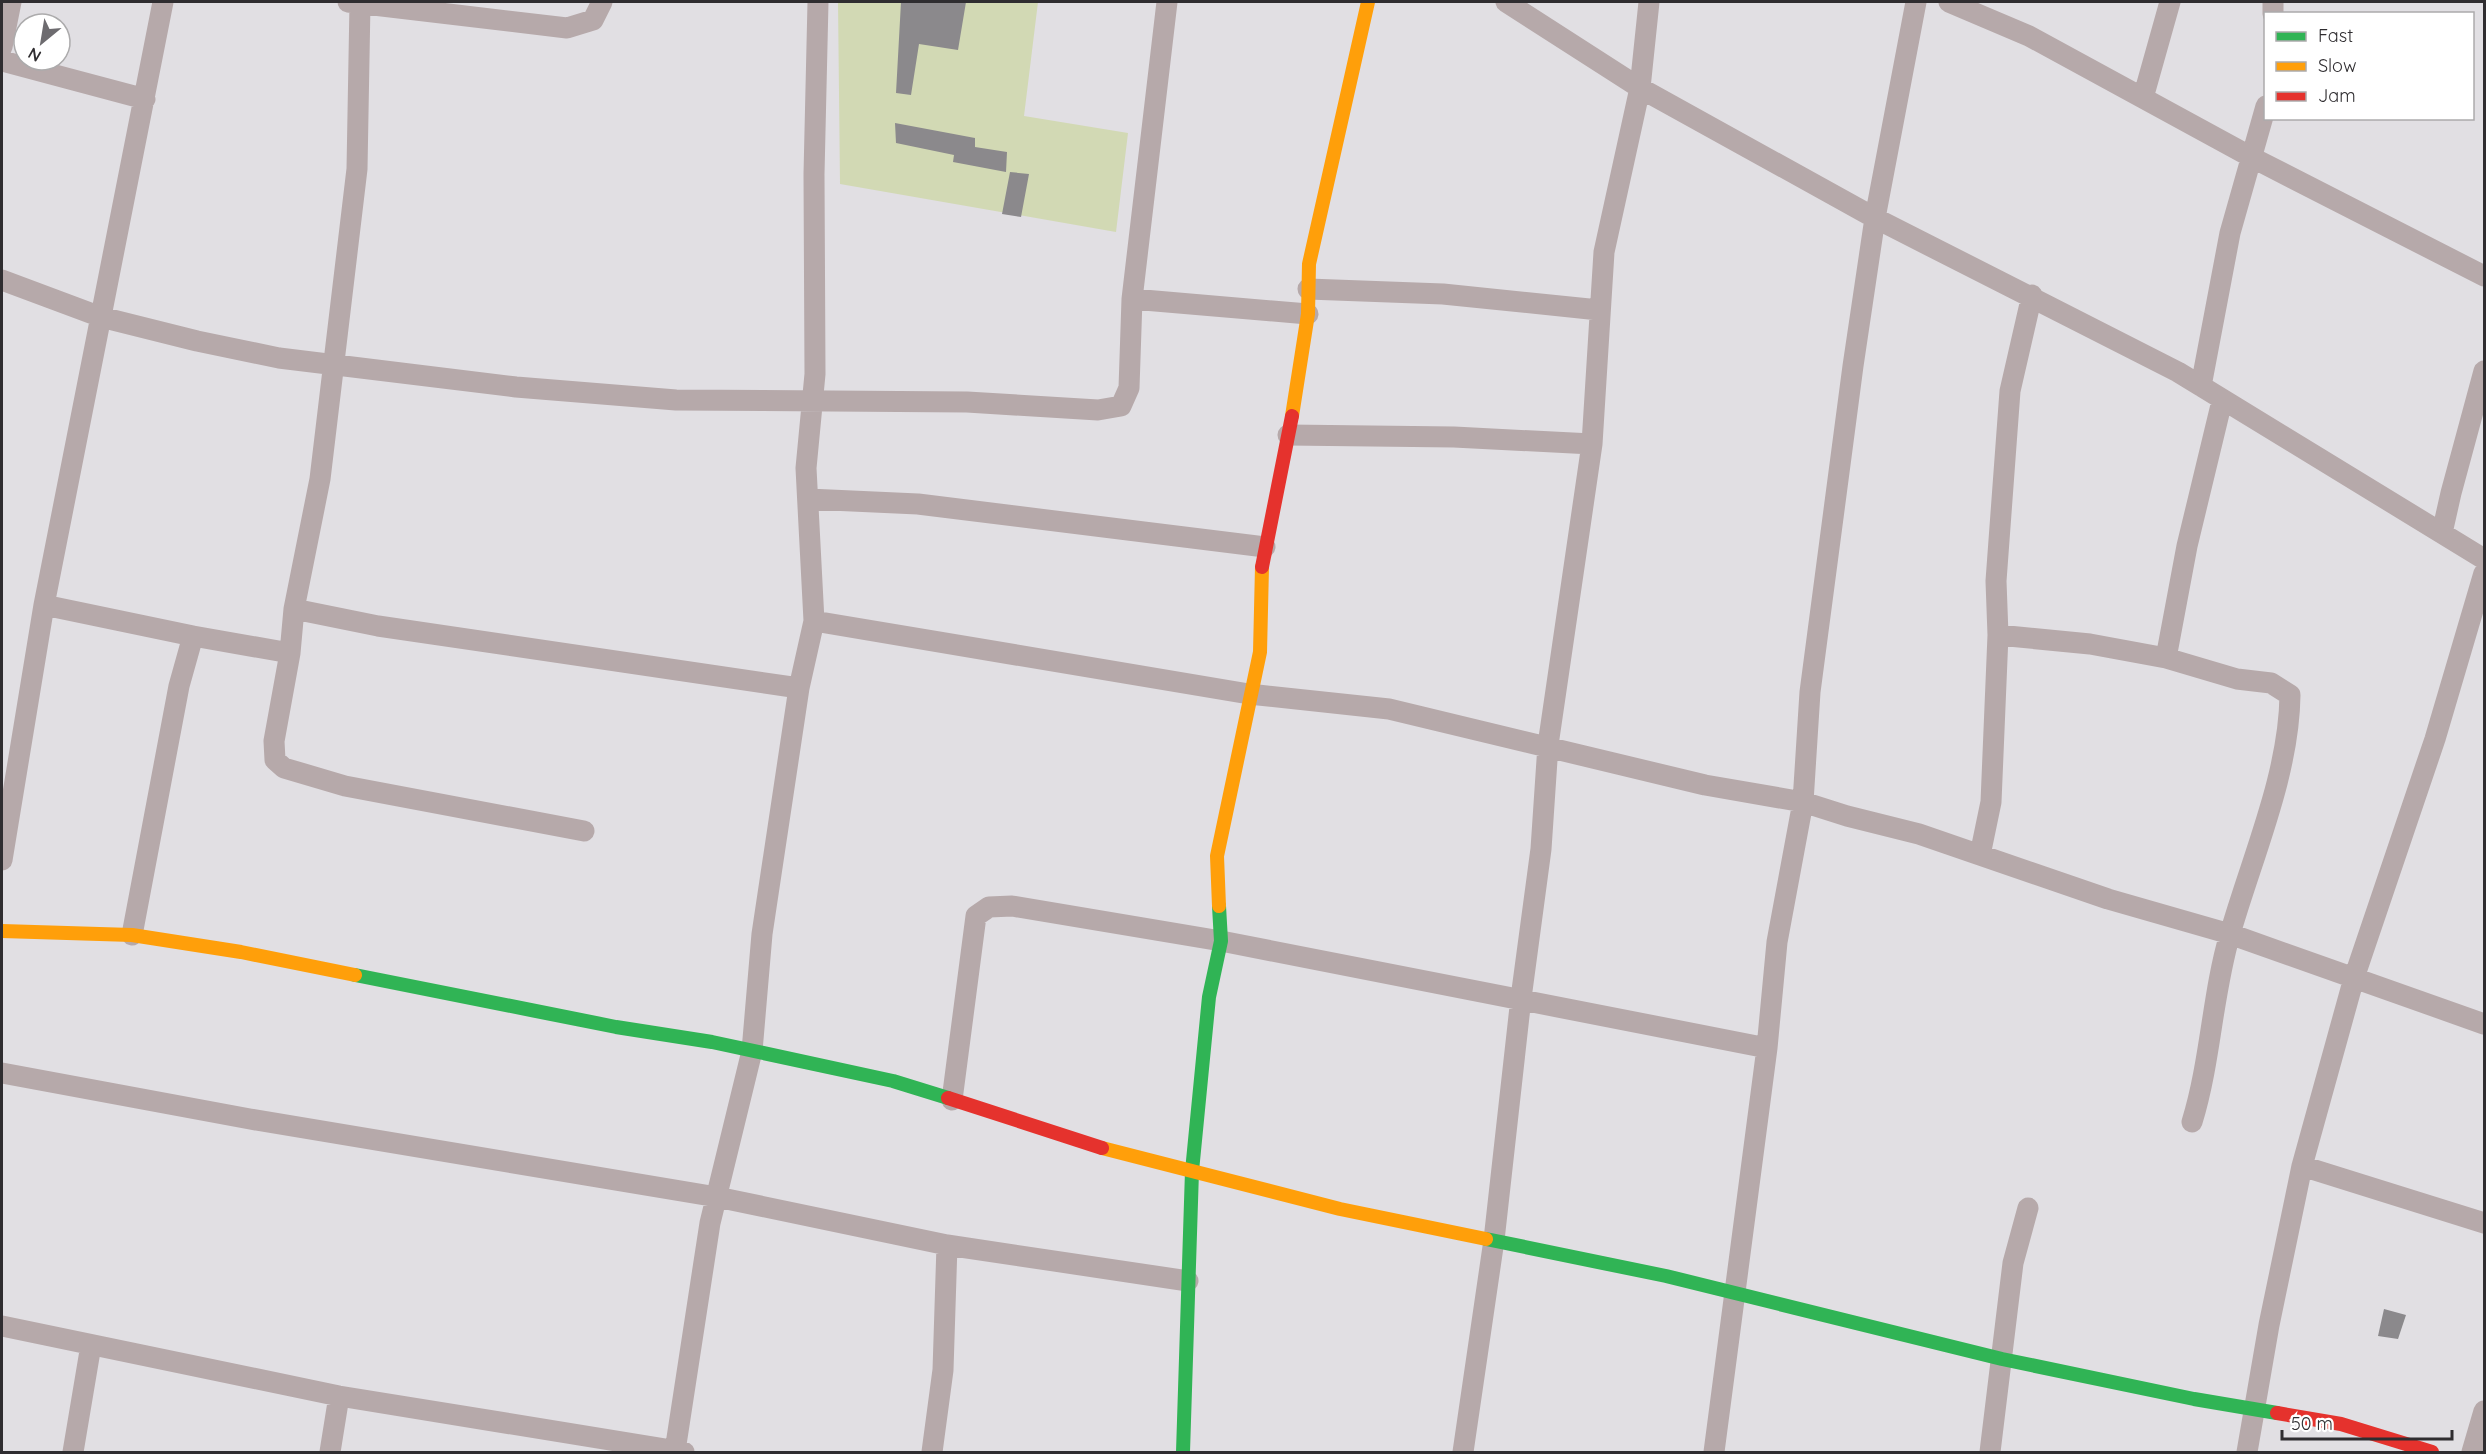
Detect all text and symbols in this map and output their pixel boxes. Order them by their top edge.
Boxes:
north arrow [12,12,72,72]
legend [2264,12,2474,120]
text: Fast [2318,24,2353,47]
text: N [24,43,45,67]
text: Slow [2318,54,2356,77]
text: Jam [2318,84,2356,107]
scale bar [2282,1403,2452,1441]
text: 50 m [2291,1412,2333,1435]

